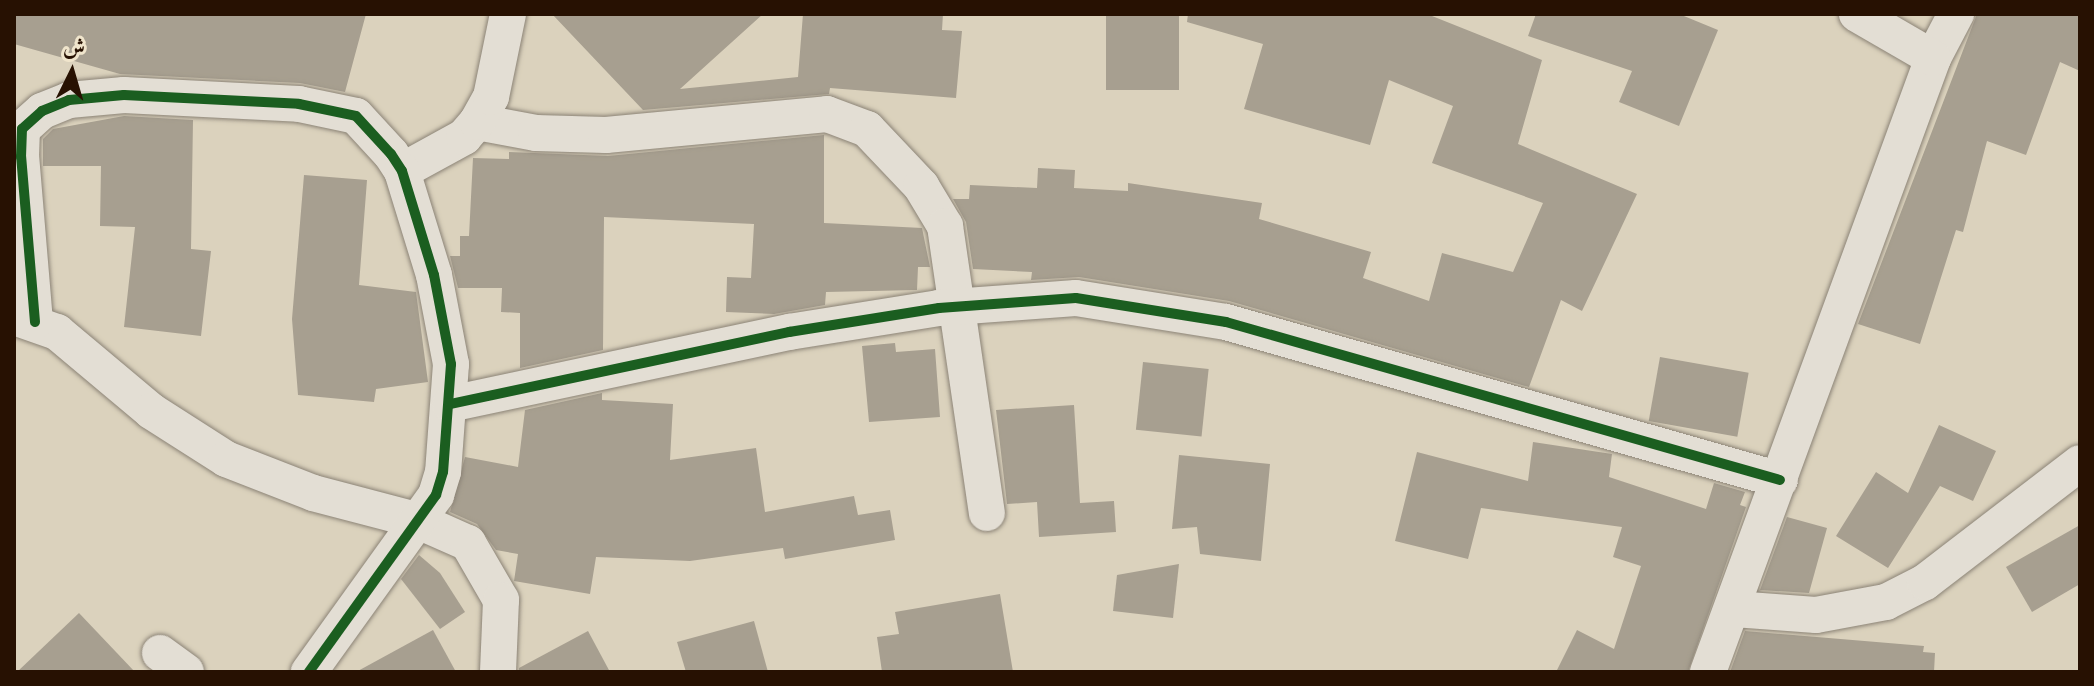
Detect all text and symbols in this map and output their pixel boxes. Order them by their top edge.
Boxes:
north arrow [32,32,112,112]
text: ش [62,36,86,60]

